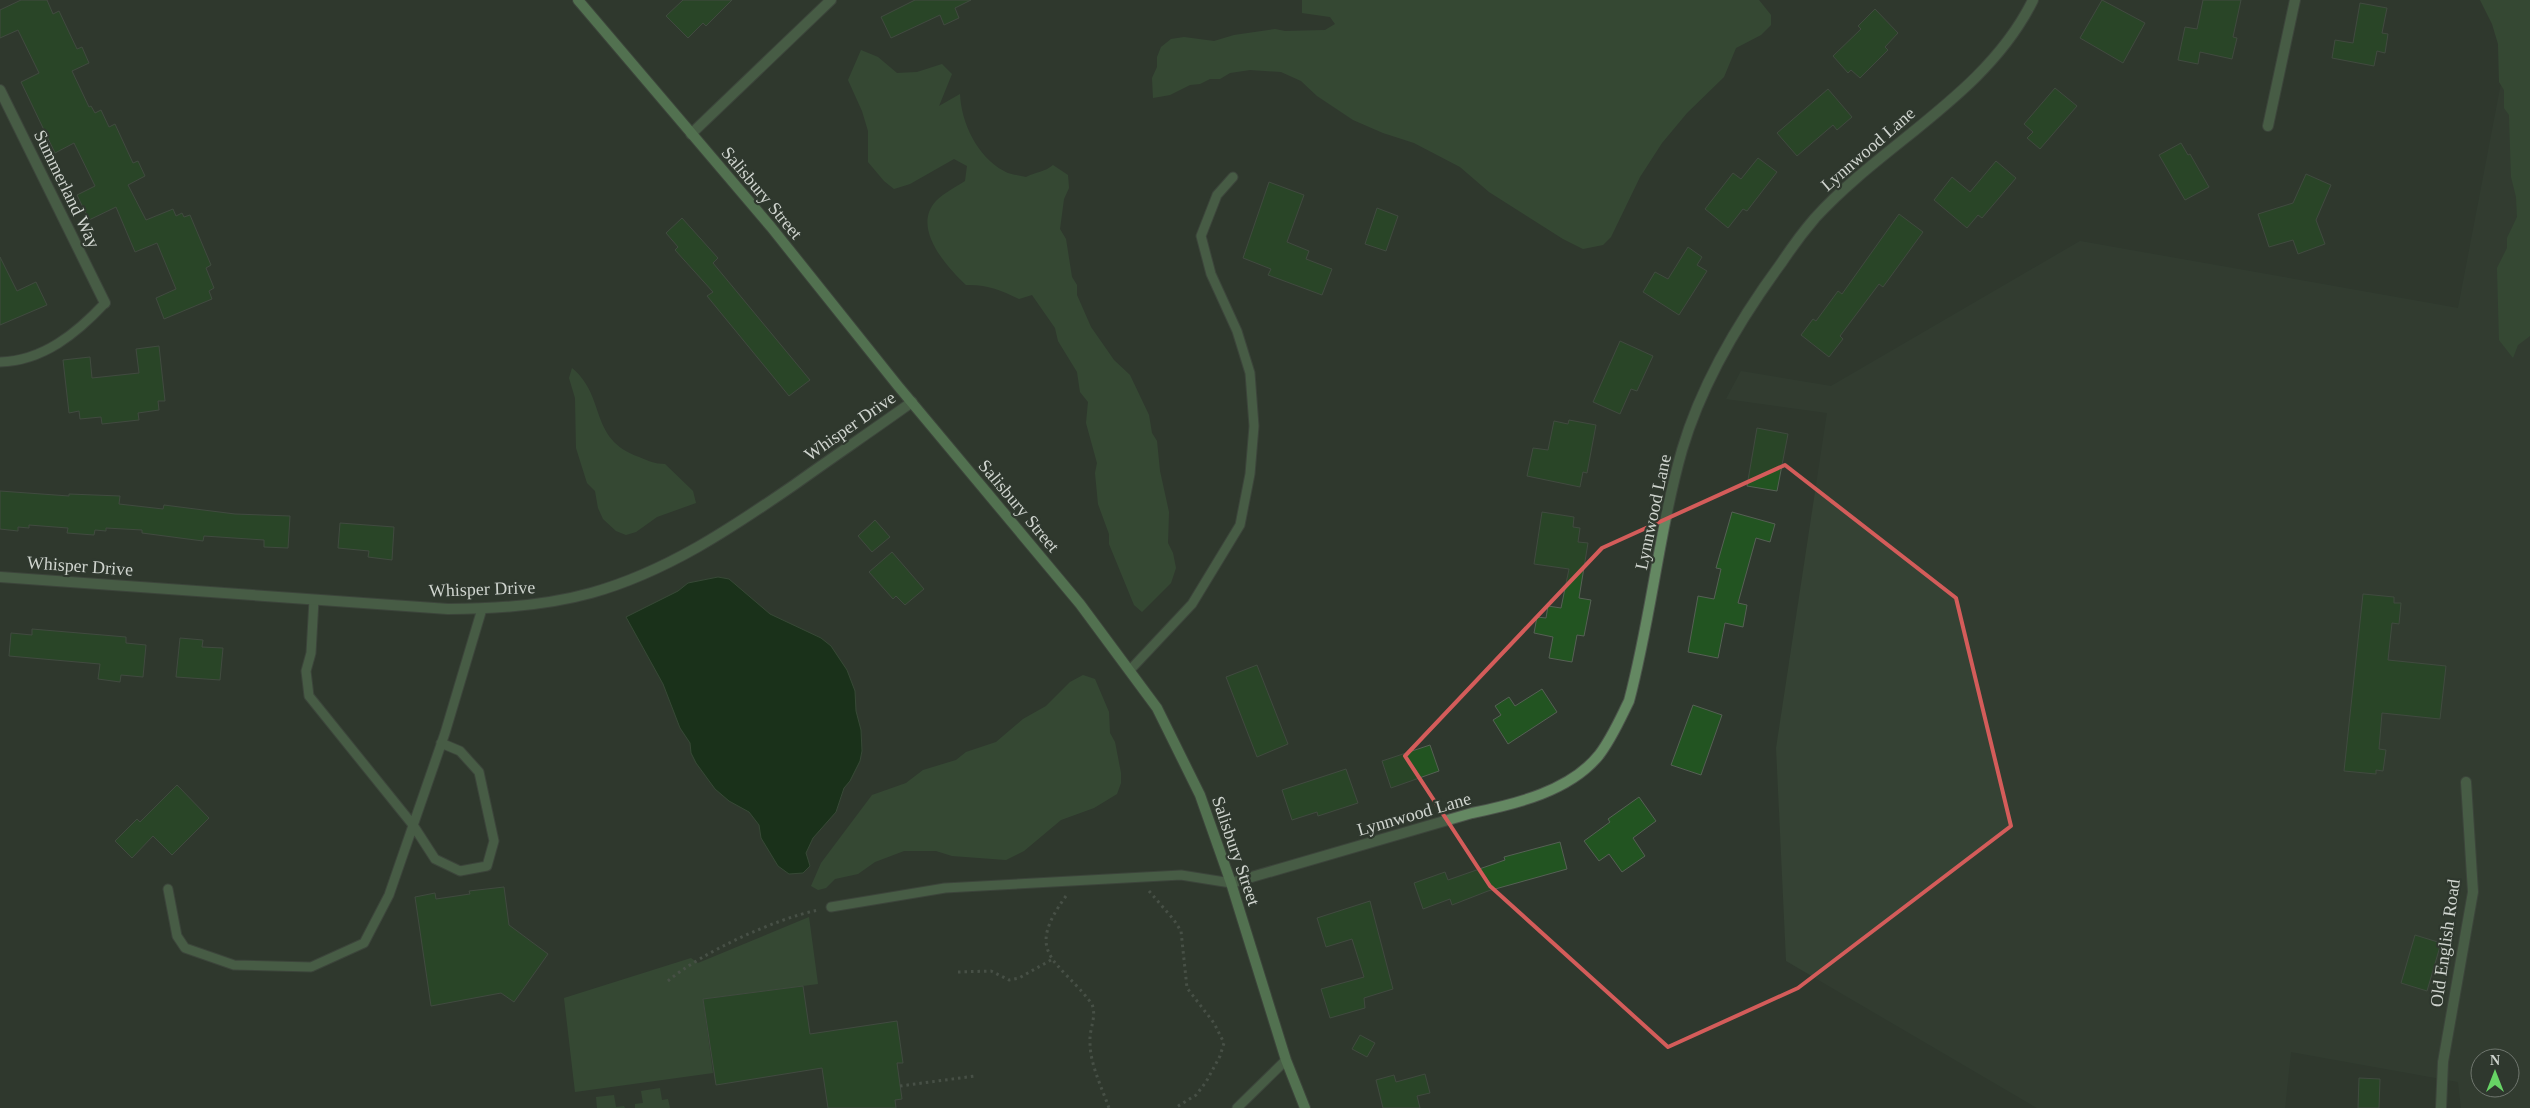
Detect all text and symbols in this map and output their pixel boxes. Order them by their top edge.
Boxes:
street label: Lynnwood Lane [1817,103,1919,195]
street label: Summerland Way [30,127,104,251]
street label: Salisbury Street [718,143,806,243]
street label: Whisper Drive [801,387,899,465]
street label: Lynnwood Lane [1631,452,1675,572]
street label: Salisbury Street [975,456,1063,556]
street label: Whisper Drive [26,552,134,580]
street label: Whisper Drive [428,577,536,601]
street label: Lynnwood Lane [1355,788,1473,840]
street label: Salisbury Street [1208,794,1264,908]
street label: Old English Road [2426,878,2464,1008]
north arrow [2470,1048,2520,1098]
text: N [2490,1053,2500,1068]

